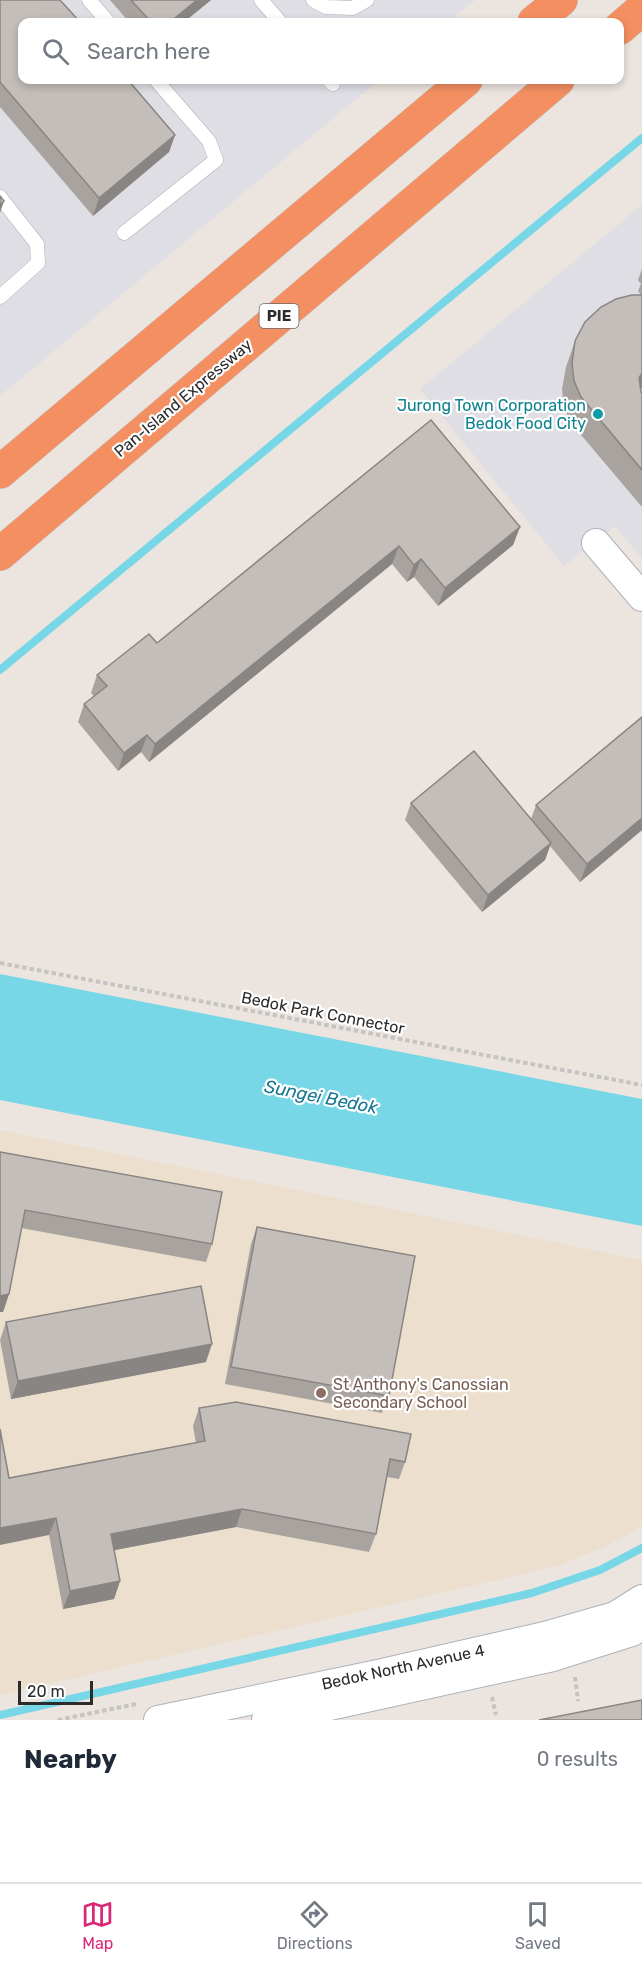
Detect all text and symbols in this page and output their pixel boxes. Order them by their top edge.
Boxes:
search box [18,18,624,84]
icon: search [39,35,72,68]
text: Search here [87,38,210,65]
road number: PIE [260,304,298,328]
street label: Pan-Island Expressway [110,335,256,461]
place label: Jurong Town Corporation Bedok Food City [397,396,586,433]
marker: Jurong Town Corporation Bedok Food City [591,407,605,421]
street label: Bedok Park Connector [240,988,406,1038]
water label: Sungei Bedok [262,1075,380,1119]
place label: St Anthony's Canossian Secondary School [333,1375,509,1412]
marker: St Anthony's Canossian Secondary School [314,1386,328,1400]
street label: Bedok North Avenue 4 [320,1640,486,1694]
scale bar [18,1678,93,1706]
text: 20 m [27,1682,65,1701]
text: Nearby [24,1744,117,1775]
text: 0 results [537,1747,618,1771]
tab: Map [81,1898,114,1953]
tab: Directions [277,1898,353,1953]
tab: Saved [515,1898,561,1953]

